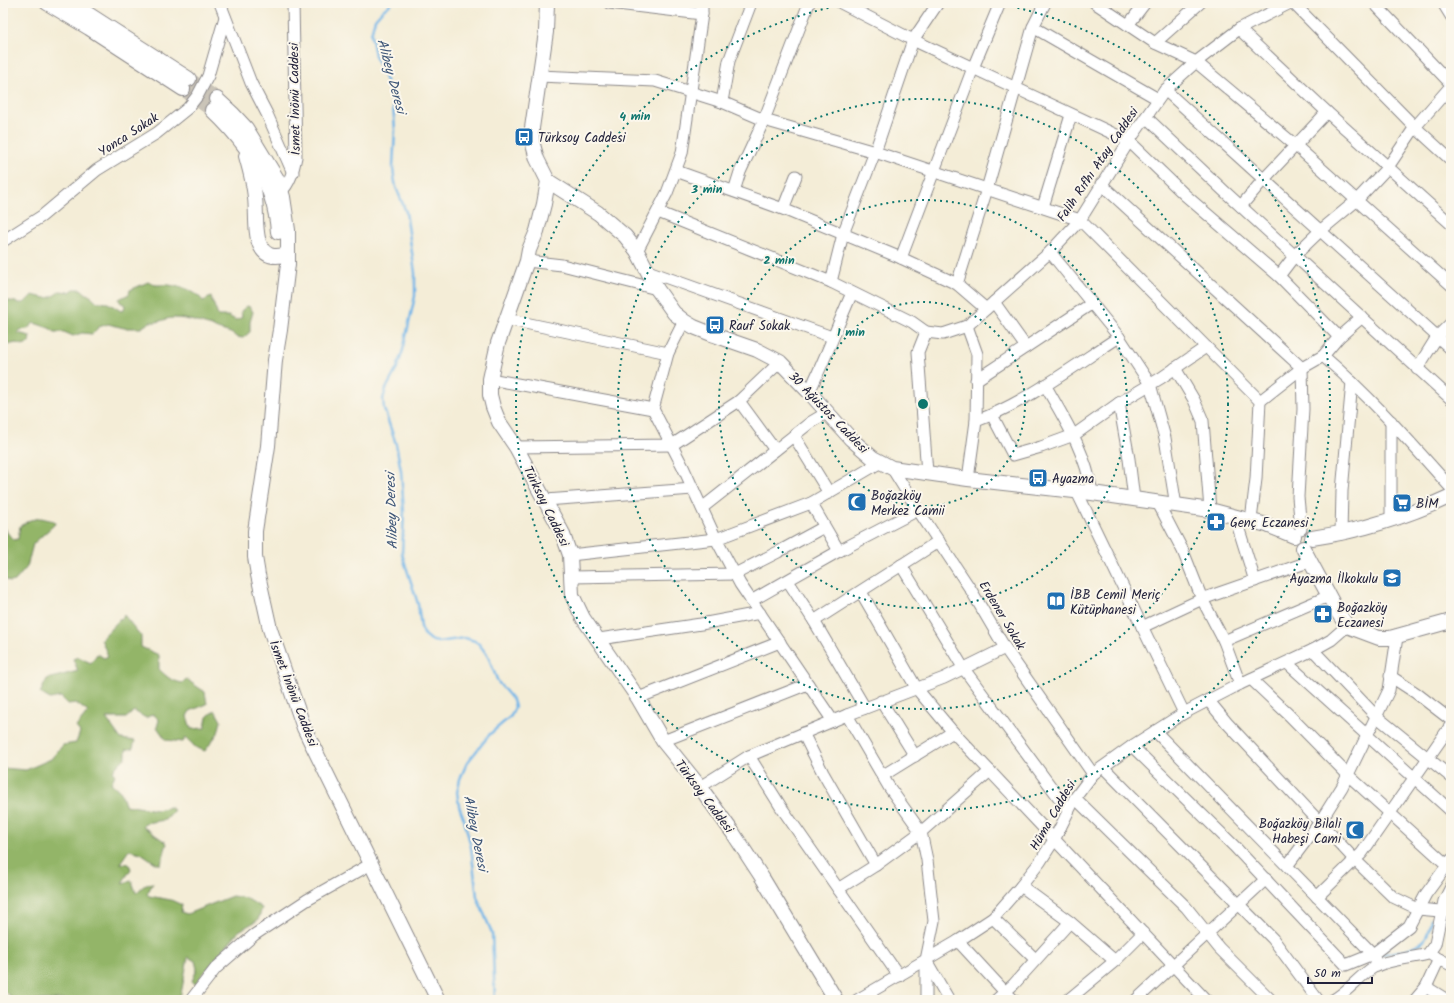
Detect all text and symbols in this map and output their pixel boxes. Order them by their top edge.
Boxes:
water label: Alibey Deresi [370,36,412,119]
street label: İsmet İnönü Caddesi [284,42,307,155]
street label: Falih Rıfhı Atay Caddesi [1052,102,1145,226]
street label: Yonca Sokak [94,107,164,163]
text: 4 min [620,107,651,126]
bus stop icon: Türksoy Caddesi [513,126,535,148]
place label: Türksoy Caddesi [538,128,627,149]
text: 3 min [691,180,723,199]
text: 2 min [763,251,795,270]
bus stop icon: Rauf Sokak [704,314,726,336]
place label: Rauf Sokak [729,316,791,337]
text: 1 min [837,323,865,342]
street label: 30 Ağustos Caddesi [783,367,874,460]
centre of rings [916,397,930,411]
street label: Türksoy Caddesi [517,463,575,551]
bus stop icon: Ayazma [1027,467,1049,489]
place label: Ayazma [1052,469,1094,490]
water label: Alibey Deresi [380,470,404,550]
place label: Boğazköy Merkez Camii [871,486,946,522]
mosque icon: Boğazköy Merkez Camii [846,491,868,513]
supermarket icon: BİM [1391,492,1413,514]
place label: BİM [1416,494,1439,515]
pharmacy icon: Genç Eczanesi [1205,511,1227,533]
place label: Genç Eczanesi [1230,513,1309,534]
school or university icon: Ayazma İlkokulu [1381,567,1403,589]
place label: Ayazma İlkokulu [1290,569,1379,590]
street label: Erdener Sokak [973,577,1031,655]
place label: İBB Cemil Meriç Kütüphanesi [1070,585,1161,621]
library icon: İBB Cemil Meriç Kütüphanesi [1045,590,1067,612]
place label: Boğazköy Eczanesi [1337,598,1388,634]
pharmacy icon: Boğazköy Eczanesi [1312,603,1334,625]
street label: İsmet İnönü Caddesi [263,637,323,751]
street label: Türksoy Caddesi [669,756,739,839]
street label: Hüma Caddesi [1025,776,1082,855]
water label: Alibey Deresi [457,793,494,876]
place label: Boğazköy Bilali Habeşi Cami [1259,814,1342,850]
mosque icon: Boğazköy Bilali Habeşi Cami [1344,819,1366,841]
scale bar [1308,959,1372,985]
text: 50 m [1314,964,1341,983]

